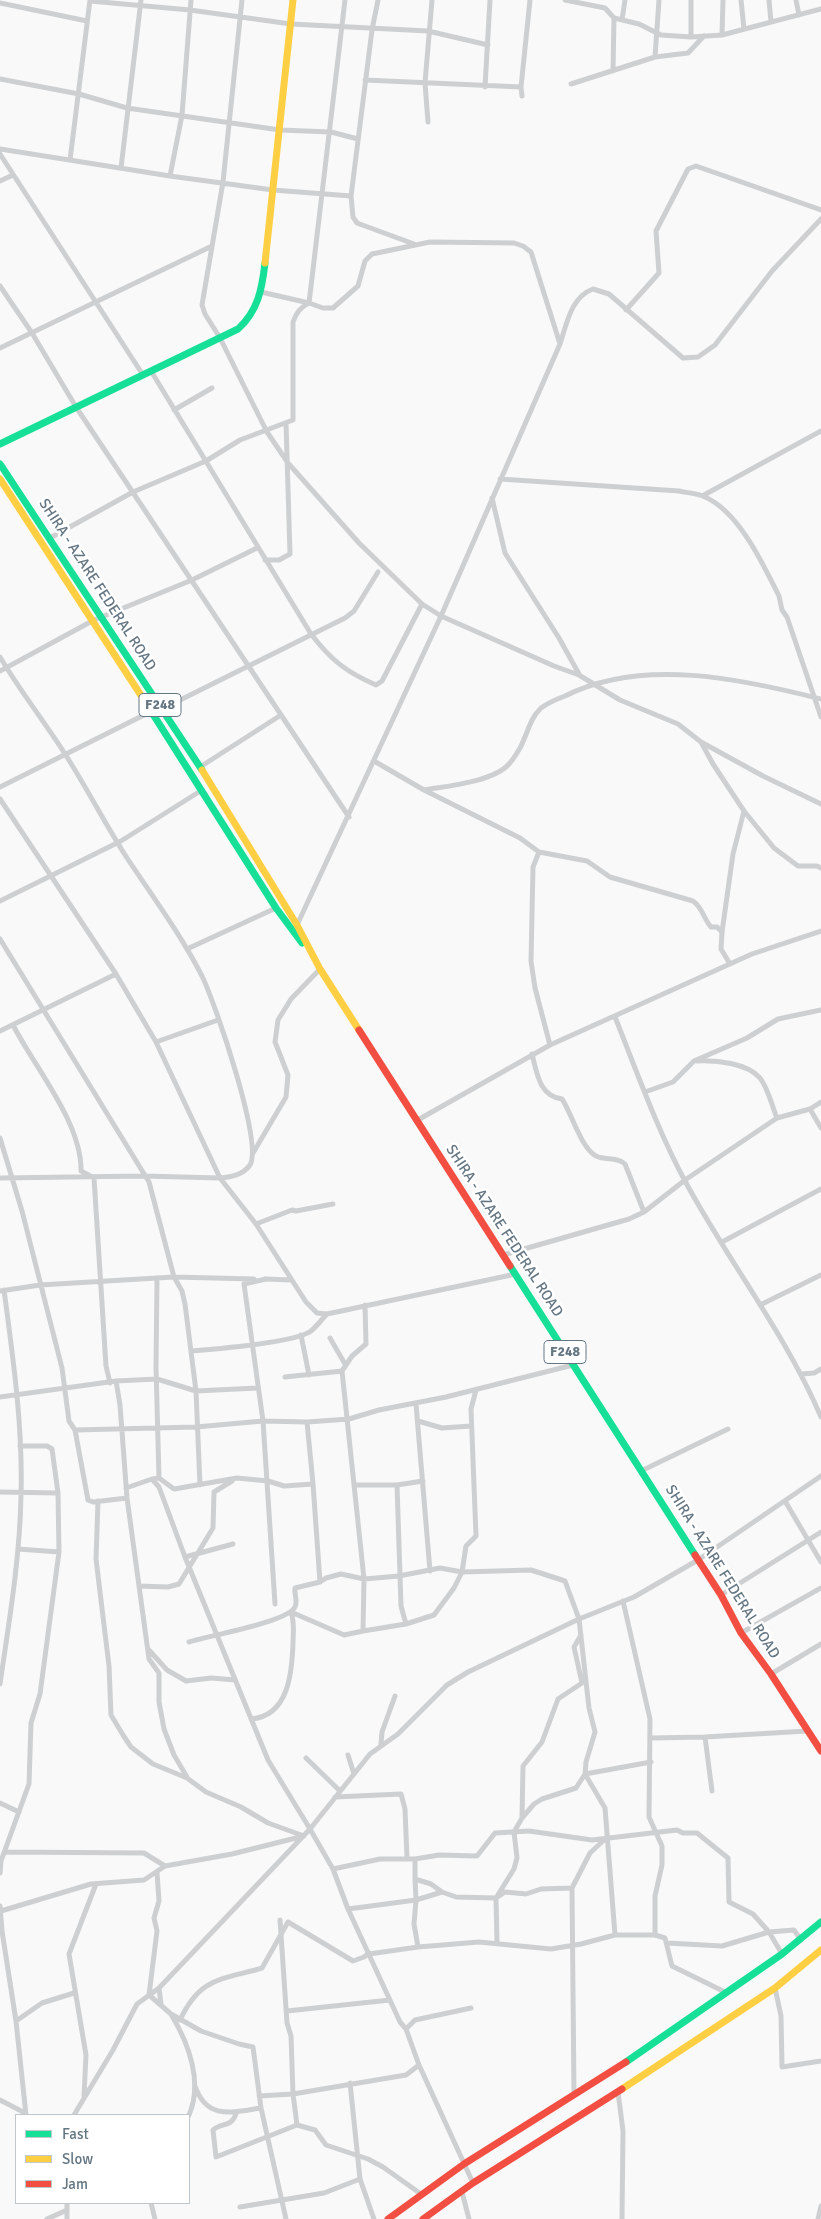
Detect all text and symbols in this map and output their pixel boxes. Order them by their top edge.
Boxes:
street label: SHIRA - AZARE FEDERAL ROAD [35,496,159,674]
road number: F248 [139,694,181,716]
street label: SHIRA - AZARE FEDERAL ROAD [442,1142,566,1320]
road number: F248 [544,1340,586,1364]
street label: SHIRA - AZARE FEDERAL ROAD [661,1482,783,1662]
legend [15,2114,190,2204]
text: Fast [62,2125,89,2143]
text: Slow [62,2150,93,2168]
text: Jam [62,2175,88,2193]

